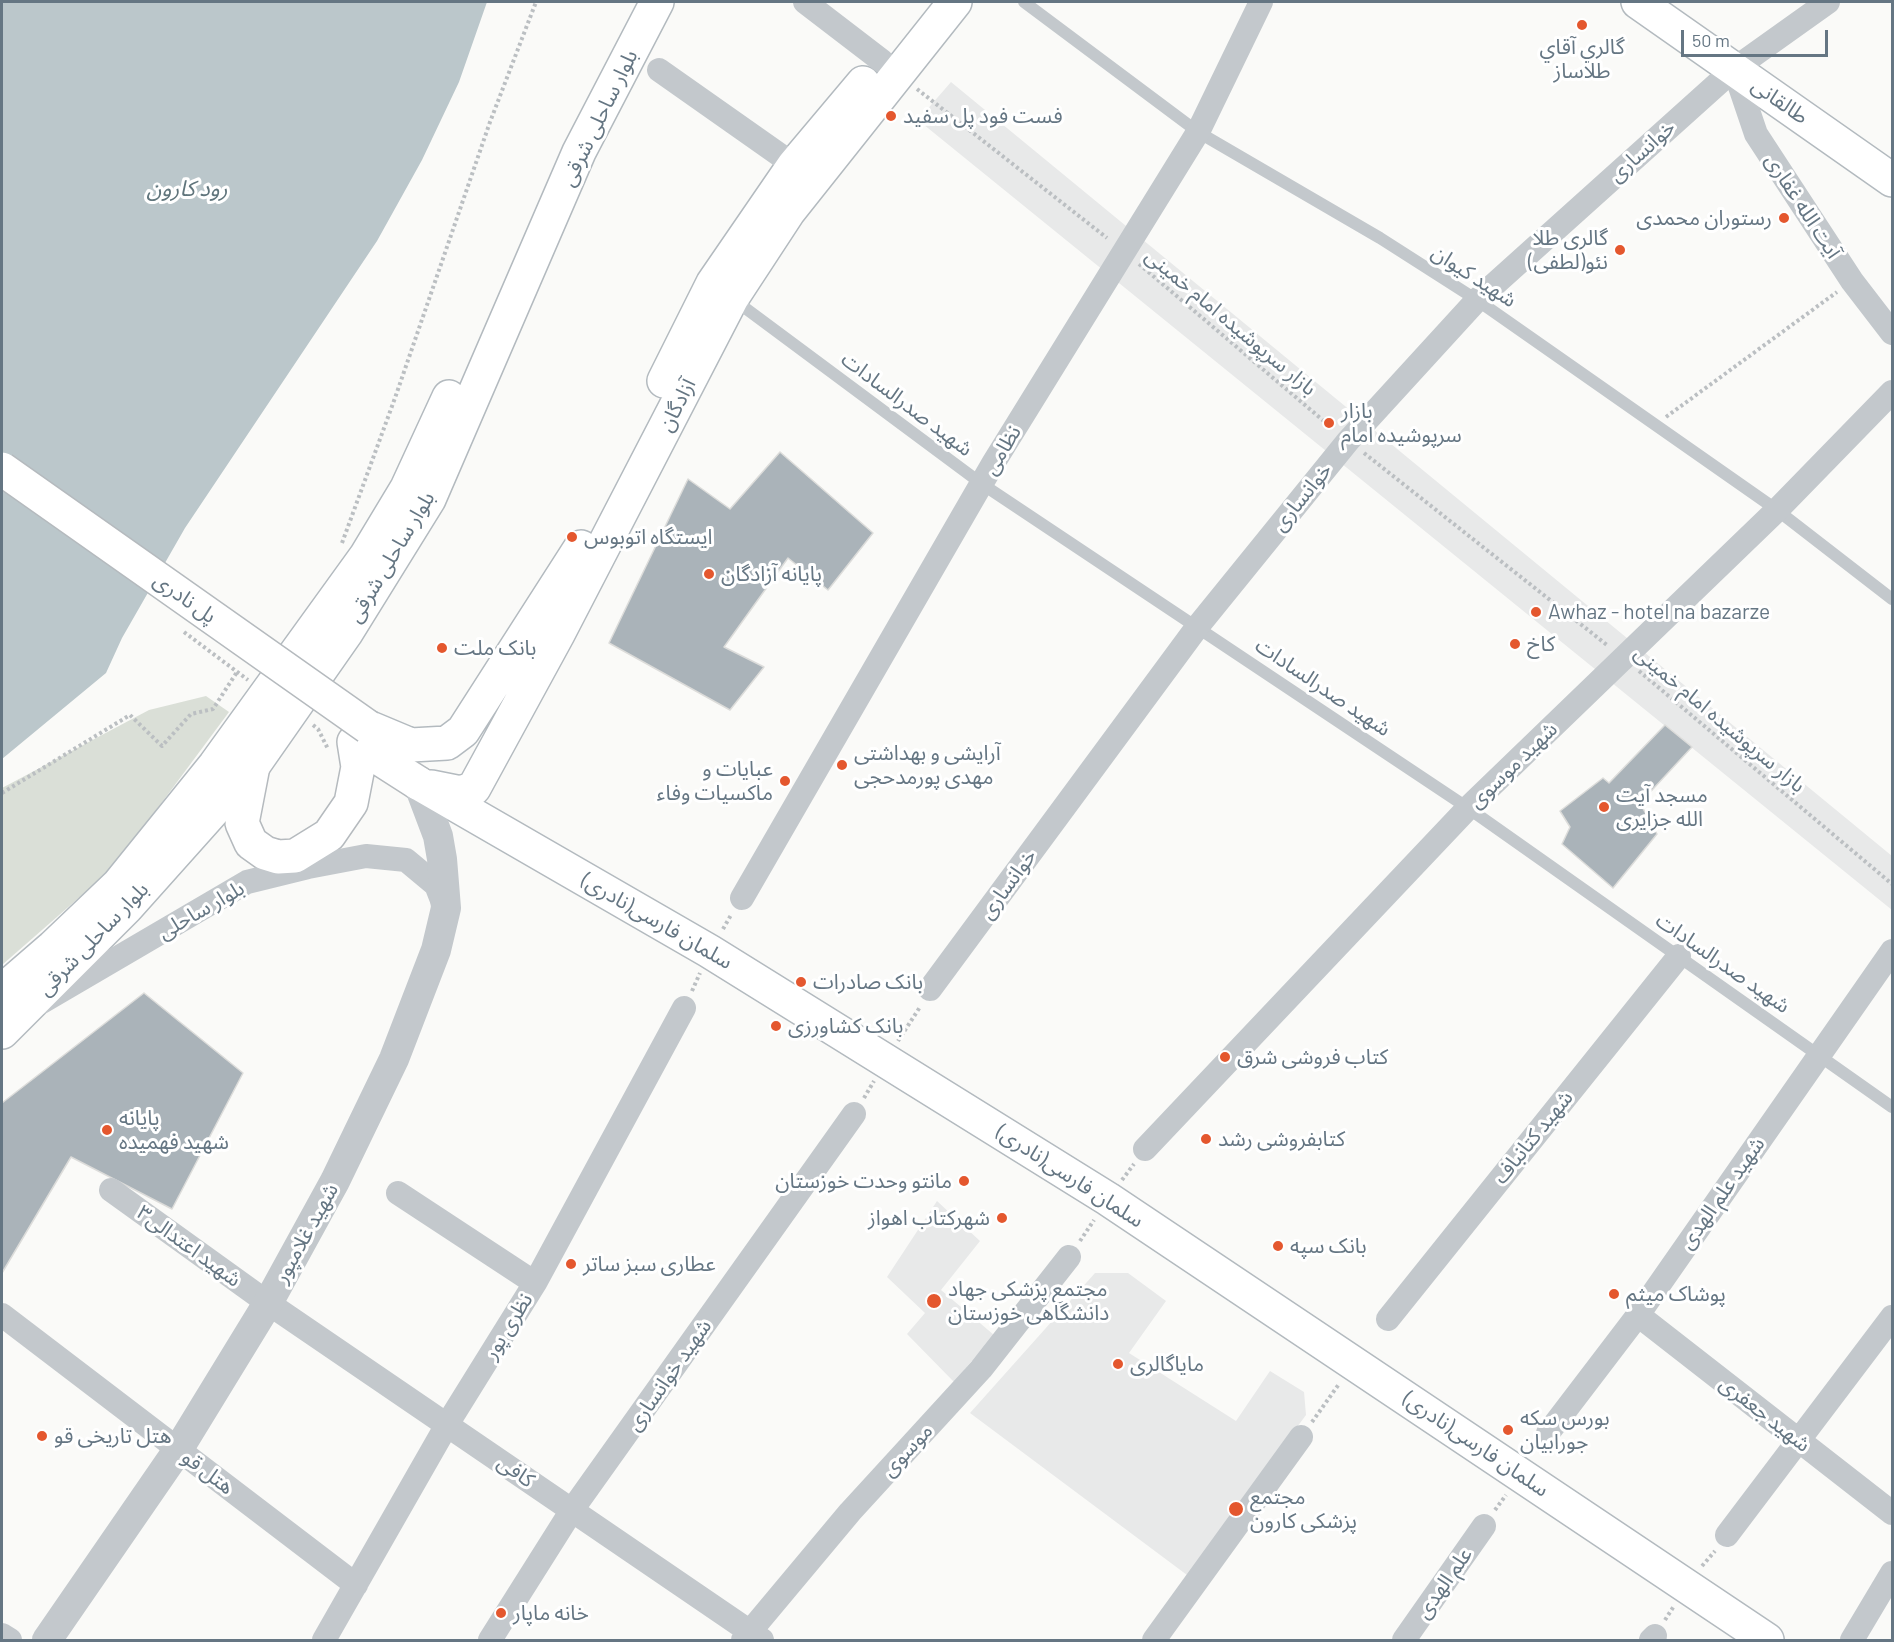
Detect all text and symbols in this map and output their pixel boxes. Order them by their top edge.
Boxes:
marker: گالري آقاي طلاساز [1575,18,1589,32]
scale bar [1684,18,1831,56]
text: 50 m [1692,29,1730,51]
place label: گالري آقاي طلاساز [1539,34,1625,84]
street label: بلوار ساحلی شرقی [555,46,643,190]
street label: طالقانی [1747,72,1813,130]
place label: فست فود پل سفید [903,103,1063,129]
marker: فست فود پل سفید [884,109,898,123]
street label: خوانساری [1604,115,1680,187]
street label: آیت الله غفاری [1760,149,1846,263]
water label: رود کارون [146,176,228,202]
place label: رستوران محمدی [1636,205,1772,231]
marker: رستوران محمدی [1777,211,1791,225]
place label: گالری طلا نئو(لطفی) [1528,225,1608,275]
street label: شهید کیوان [1427,239,1521,313]
street label: بازار سرپوشیده امام خمینی [1140,243,1322,401]
marker: گالری طلا نئو(لطفی) [1613,243,1627,257]
street label: شهید صدرالسادات [836,346,978,462]
street label: آزادگان [653,374,701,436]
place label: بازار سرپوشیده امام [1341,398,1462,448]
marker: بازار سرپوشیده امام [1322,416,1336,430]
street label: نظامی [978,421,1026,479]
street label: خوانساری [1267,458,1337,536]
street label: بلوار ساحلی شرقی [342,487,440,627]
place label: ایستگاه اتوبوس [584,524,713,550]
marker: ایستگاه اتوبوس [565,530,579,544]
place label: پایانه آزادگان [721,561,822,587]
street label: پل نادری [149,567,221,629]
marker: پایانه آزادگان [702,567,716,581]
place label: Awhaz - hotel na bazarze [1548,599,1770,625]
marker: Awhaz - hotel na bazarze [1529,605,1543,619]
place label: کاخ [1527,631,1555,657]
street label: شهید صدرالسادات [1250,632,1396,742]
place label: بانک ملت [454,635,536,661]
marker: کاخ [1508,637,1522,651]
street label: بازار سرپوشیده امام خمینی [1629,640,1811,798]
marker: بانک ملت [435,641,449,655]
street label: شهید موسوی [1463,716,1563,814]
place label: آرایشی و بهداشتی مهدی پورمدحجی [854,740,1001,790]
place label: عبایات و ماکسیات وفاء [657,756,773,806]
marker: آرایشی و بهداشتی مهدی پورمدحجی [835,758,849,772]
marker: عبایات و ماکسیات وفاء [778,774,792,788]
place label: مسجد آیت الله جزایری [1616,782,1708,832]
marker: مسجد آیت الله جزایری [1597,800,1611,814]
street label: خوانساری [974,844,1042,924]
street label: سلمان فارسی(نادری) [577,867,737,975]
street label: بلوار ساحلی [153,875,249,945]
street label: بلوار ساحلی شرقی [32,877,154,1001]
street label: شهید صدرالسادات [1651,907,1795,1019]
place label: بانک صادرات [813,969,923,995]
marker: بانک صادرات [794,975,808,989]
place label: بانک کشاورزی [788,1013,903,1039]
marker: بانک کشاورزی [769,1019,783,1033]
place label: کتاب فروشی شرق [1237,1044,1388,1070]
marker: کتاب فروشی شرق [1218,1050,1232,1064]
street label: شهید کتانباف [1488,1085,1578,1189]
place label: پایانه شهید فهمیده [119,1105,229,1155]
street label: سلمان فارسی(نادری) [992,1119,1148,1233]
marker: پایانه شهید فهمیده [100,1123,114,1137]
place label: کتابفروشی رشد [1218,1126,1345,1152]
marker: کتابفروشی رشد [1199,1132,1213,1146]
street label: شهید علم الهدی [1674,1132,1770,1254]
place label: مانتو وحدت خوزستان [775,1168,952,1194]
marker: مانتو وحدت خوزستان [957,1174,971,1188]
street label: شهید غلامپور [268,1179,344,1287]
street label: شهید اعتدالی۳ [132,1200,246,1292]
place label: شهرکتاب اهواز [868,1205,990,1231]
marker: شهرکتاب اهواز [995,1211,1009,1225]
place label: بانک سپه [1290,1233,1367,1259]
marker: بانک سپه [1271,1239,1285,1253]
place label: عطاری سبز ساتر [583,1251,716,1277]
marker: عطاری سبز ساتر [564,1257,578,1271]
place label: مجتمع پزشکی جهاد دانشگاهی خوزستان [948,1276,1109,1326]
place label: پوشاک میثم [1626,1281,1726,1307]
marker: پوشاک میثم [1607,1287,1621,1301]
street label: نظری پور [478,1288,538,1364]
marker: مجتمع پزشکی جهاد دانشگاهی خوزستان [925,1292,943,1310]
street label: شهید خوانساری [621,1314,717,1436]
place label: مایاگالری [1130,1351,1204,1377]
marker: مایاگالری [1111,1357,1125,1371]
street label: شهید جعفری [1715,1371,1815,1457]
street label: سلمان فارسی(نادری) [1398,1386,1554,1502]
place label: بورس سکه جورابیان [1520,1405,1610,1455]
street label: موسوی [876,1418,938,1482]
place label: هتل تاریخی قو [54,1423,171,1449]
marker: بورس سکه جورابیان [1501,1423,1515,1437]
marker: هتل تاریخی قو [35,1429,49,1443]
street label: هتل قو [177,1444,239,1500]
street label: کافی [493,1449,539,1493]
place label: مجتمع پزشکی کارون [1250,1484,1357,1534]
marker: مجتمع پزشکی کارون [1227,1500,1245,1518]
street label: علم الهدی [1410,1543,1478,1623]
place label: خانه ماپار [513,1600,589,1626]
marker: خانه ماپار [494,1606,508,1620]

